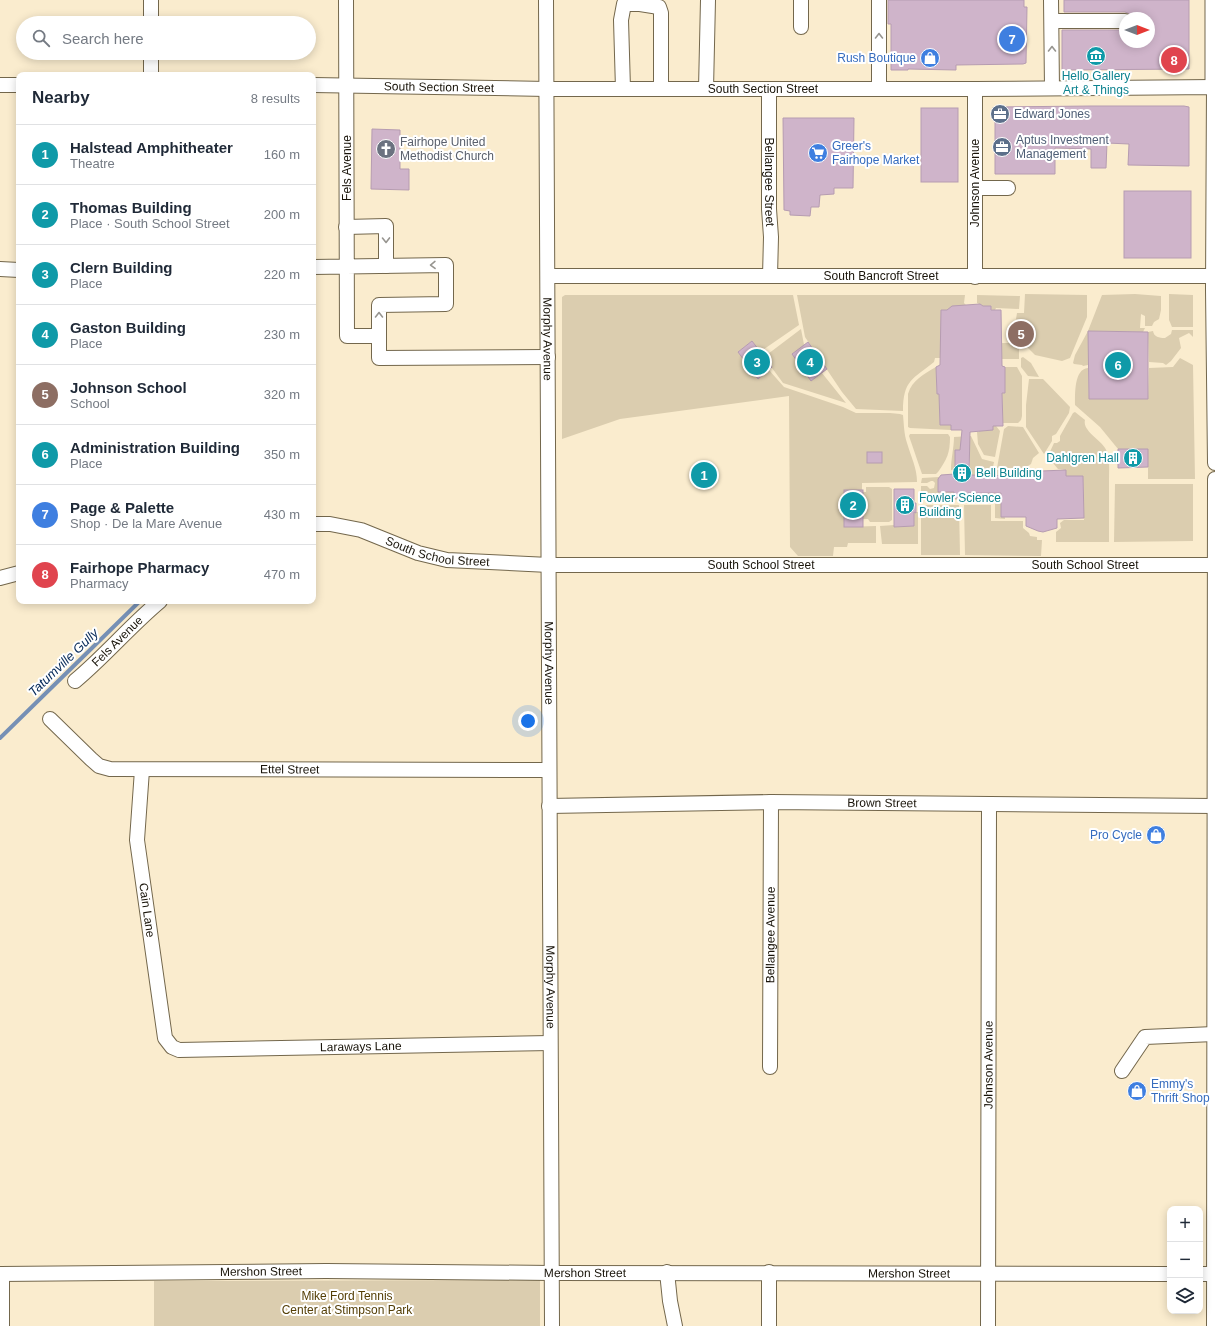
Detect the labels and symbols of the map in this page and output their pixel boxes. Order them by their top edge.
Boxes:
north arrow [1119,12,1155,48]
pin: 7 [999,24,1025,54]
one-way arrow [875,33,883,39]
museum icon: Hello Gallery Art & Things [1085,45,1107,67]
pin: 8 [1161,45,1187,75]
one-way arrow [1048,46,1056,52]
shop icon: Rush Boutique [919,47,941,69]
place label: Rush Boutique [837,51,916,65]
place label: Hello Gallery Art & Things [1062,69,1130,97]
street label: South Section Street [384,79,495,95]
street label: South Section Street [708,82,819,96]
office icon: Edward Jones [989,103,1011,125]
place label: Edward Jones [1014,107,1090,121]
place label: Aptus Investment Management [1016,133,1109,161]
street label: Fels Avenue [340,135,354,201]
place label: Fairhope United Methodist Church [400,135,494,163]
office icon: Aptus Investment Management [991,136,1013,158]
church icon: Fairhope United Methodist Church [375,138,397,160]
street label: Bellangee Street [762,138,777,228]
street label: Johnson Avenue [968,138,982,227]
place label: Greer's Fairhope Market [832,139,920,167]
supermarket icon: Greer's Fairhope Market [807,142,829,164]
one-way arrow [382,237,390,243]
one-way arrow [430,261,436,270]
street label: South Bancroft Street [824,269,939,283]
street label: Morphy Avenue [540,297,555,381]
one-way arrow [375,312,383,318]
pin: 5 [1008,319,1034,349]
pin: 3 [744,347,770,377]
pin: 4 [797,347,823,377]
pin: 6 [1105,350,1131,380]
building icon: Dahlgren Hall [1122,447,1144,469]
place label: Dahlgren Hall [1046,451,1119,465]
pin: 1 [691,460,717,490]
building icon: Bell Building [951,462,973,484]
place label: Bell Building [976,466,1042,480]
pin: 2 [840,490,866,520]
place label: Fowler Science Building [919,491,1001,519]
building icon: Fowler Science Building [894,494,916,516]
street label: South School Street [383,534,491,569]
street label: South School Street [708,558,815,572]
street label: South School Street [1032,558,1139,572]
street label: Fels Avenue [89,613,146,669]
street label: Morphy Avenue [542,621,556,705]
water label: Tatumville Gully [25,624,102,699]
your location [518,711,538,731]
street label: Ettel Street [260,762,320,776]
street label: Brown Street [847,796,917,810]
shop icon: Pro Cycle [1145,824,1167,846]
place label: Pro Cycle [1090,828,1142,842]
street label: Cain Lane [136,882,158,939]
street label: Bellangee Avenue [763,886,778,983]
street label: Morphy Avenue [543,945,558,1029]
street label: Johnson Avenue [981,1020,996,1109]
street label: Laraways Lane [320,1039,402,1054]
place label: Emmy's Thrift Shop [1151,1077,1210,1105]
shop icon: Emmy's Thrift Shop [1126,1080,1148,1102]
street label: Mershon Street [220,1264,303,1279]
street label: Mershon Street [544,1266,627,1280]
street label: Mershon Street [868,1267,951,1281]
park label: Mike Ford Tennis Center at Stimpson Park [282,1289,413,1317]

